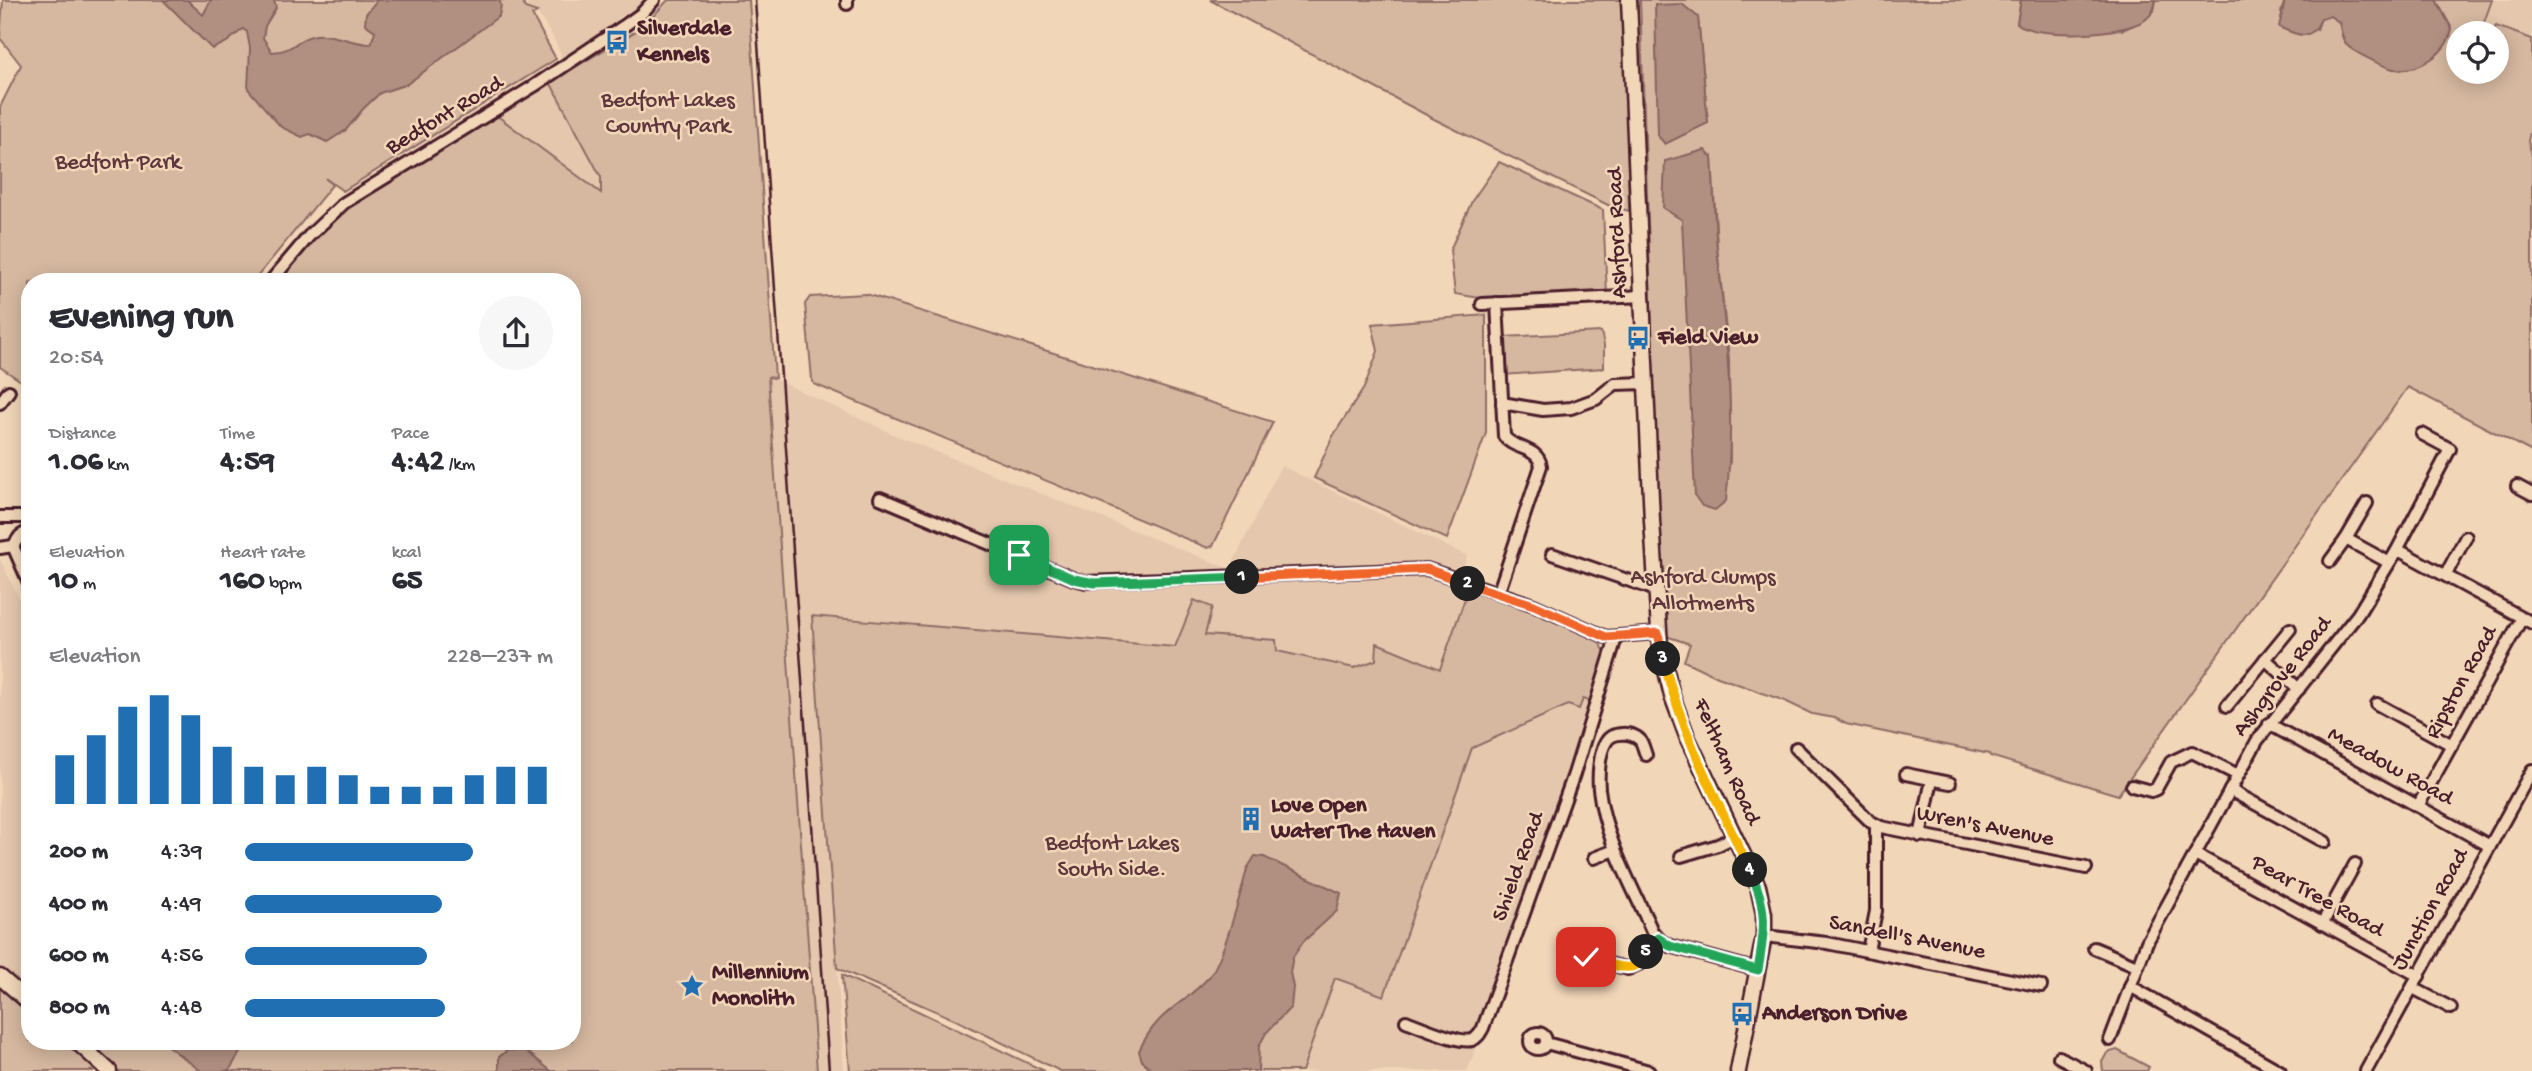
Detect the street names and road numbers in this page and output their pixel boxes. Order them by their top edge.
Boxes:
street label: Bedfont Road [381,70,510,162]
street label: Ashford Road [1602,166,1634,299]
street label: Ashgrove Road [2228,610,2339,743]
street label: Ripston Road [2420,621,2505,744]
street label: Feltham Road [1686,694,1766,831]
street label: Meadow Road [2322,721,2459,813]
street label: Wren's Avenue [1914,800,2057,854]
street label: Shield Road [1487,807,1552,925]
street label: Junction Road [2387,843,2476,975]
street label: Pear Tree Road [2245,849,2389,945]
street label: Sandell's Avenue [1826,910,1989,967]

